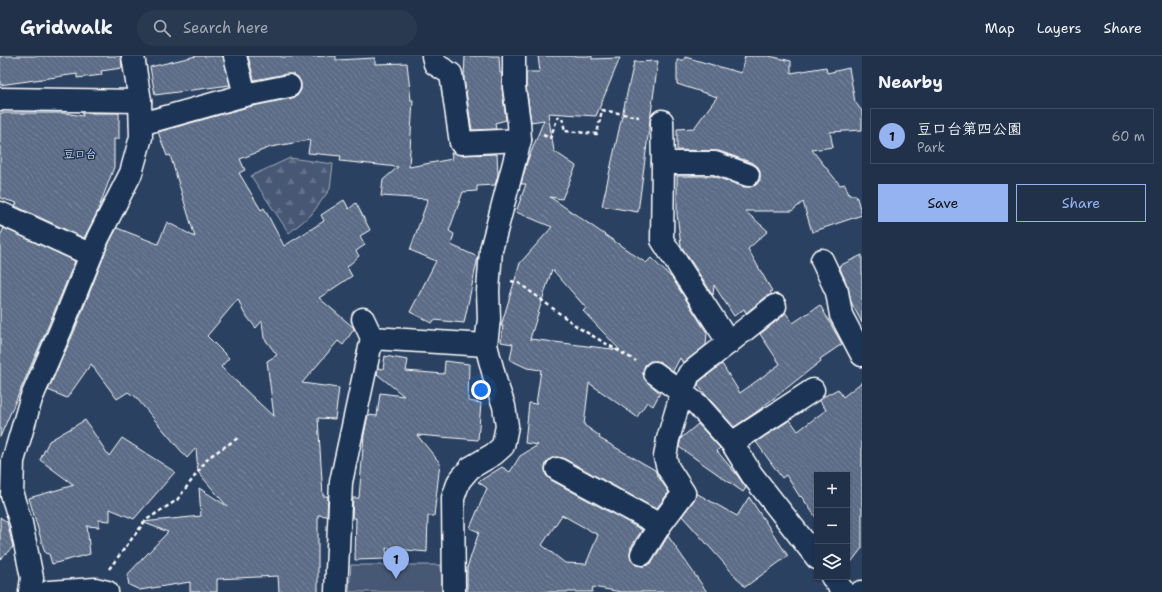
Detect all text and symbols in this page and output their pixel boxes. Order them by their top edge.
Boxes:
search box [137,10,417,46]
text: Gridwalk [20,15,113,40]
icon: search [151,17,173,39]
text: Search here [183,18,269,38]
text: Map [985,19,1015,37]
text: Layers [1037,19,1081,37]
text: Share [1103,19,1142,37]
text: Nearby [878,71,943,93]
text: 豆口台第四公園 [917,119,1022,139]
text: 1 [889,128,895,145]
text: 60 m [1112,128,1145,145]
text: Park [917,139,945,156]
district label: 豆口台 [64,147,97,162]
button: Save [878,184,1008,222]
button: Share [1016,184,1146,222]
your location [471,380,491,400]
map controls [814,472,850,580]
button: + [814,472,850,508]
button: − [814,508,850,544]
button: layers [814,544,850,580]
pin: 1 [383,546,409,579]

